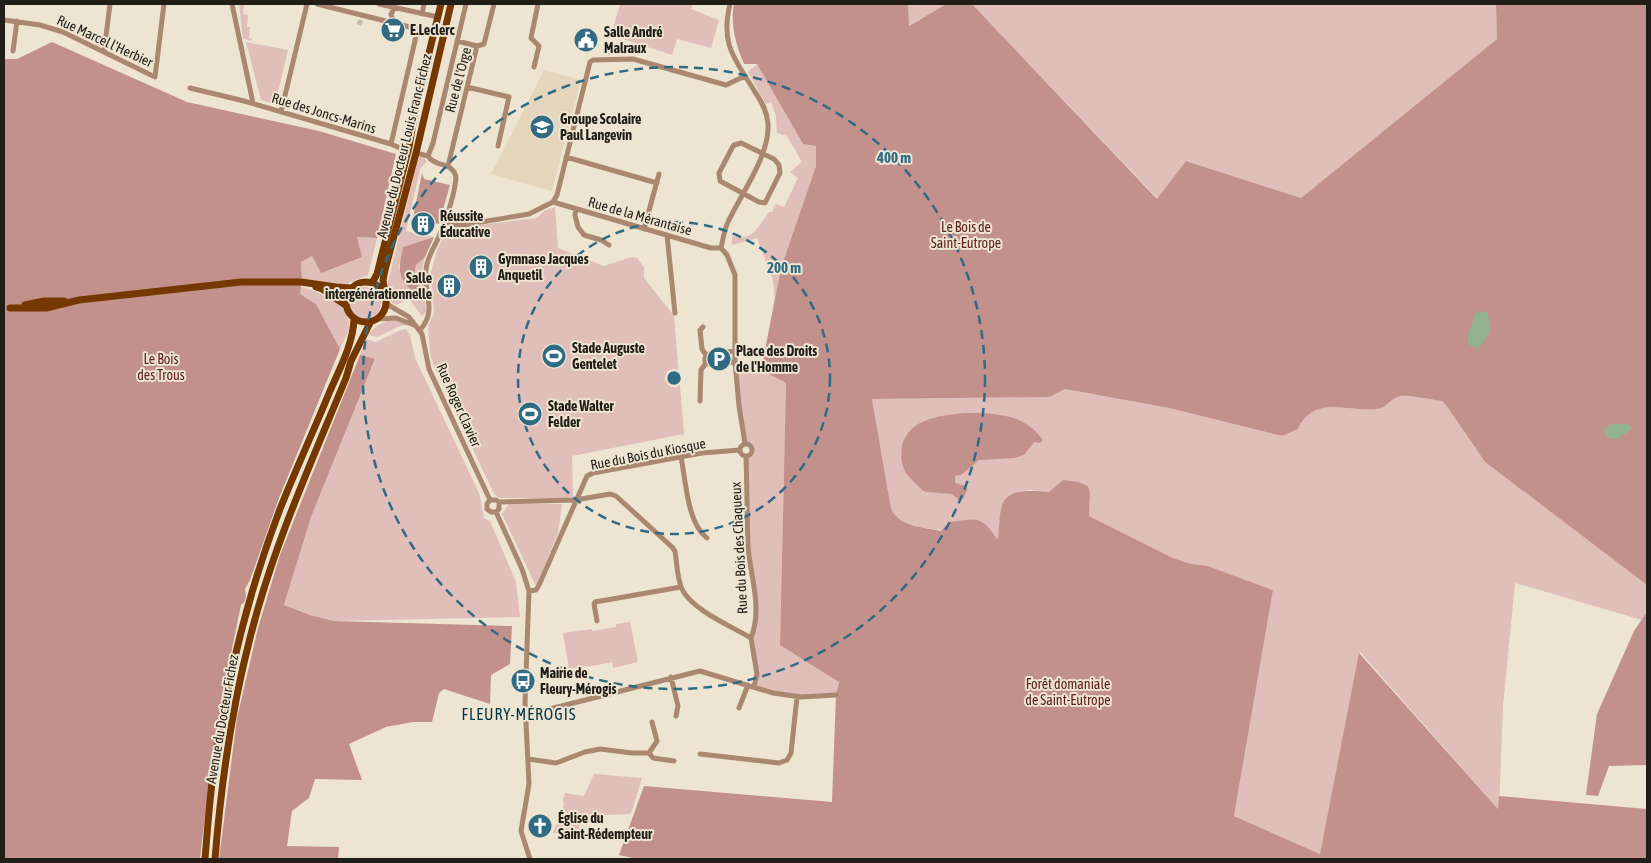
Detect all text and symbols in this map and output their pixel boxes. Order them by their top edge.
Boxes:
street label: Rue Marcel l'Herbier [54,12,156,71]
supermarket icon: E.Leclerc [380,17,406,43]
place label: E.Leclerc [410,22,455,38]
place label: Salle André Malraux [604,24,663,56]
public building icon: Salle André Malraux [573,27,599,53]
street label: Rue de l'Orge [442,46,474,114]
street label: Avenue du Docteur Louis Franc Fichez [373,52,435,240]
street label: Rue des Joncs-Marins [270,90,378,137]
place label: Groupe Scolaire Paul Langevin [560,111,641,143]
school or university icon: Groupe Scolaire Paul Langevin [529,114,555,140]
text: 400 m [876,149,911,166]
street label: Rue de la Mérantaise [586,194,694,238]
place label: Réussite Éducative [440,208,490,240]
building icon: Réussite Éducative [410,211,436,237]
park label: Le Bois de Saint-Eutrope [931,219,1001,251]
place label: Gymnase Jacques Anquetil [497,251,589,283]
building icon: Gymnase Jacques Anquetil [468,254,494,280]
text: 200 m [767,259,801,276]
place label: Salle intergénérationnelle [325,270,432,302]
building icon: Salle intergénérationnelle [436,273,462,299]
place label: Stade Auguste Gentelet [572,340,645,372]
sports icon: Stade Auguste Gentelet [541,343,567,369]
place label: Place des Droits de l'Homme [736,343,817,375]
parking icon: Place des Droits de l'Homme [706,346,732,372]
park label: Le Bois des Trous [137,351,185,383]
street label: Rue Roger Clavier [433,361,485,450]
centre of rings [665,369,683,387]
place label: Stade Walter Felder [548,398,615,430]
sports icon: Stade Walter Felder [517,401,543,427]
street label: Rue du Bois du Kiosque [589,435,707,473]
street label: Rue du Bois des Chaqueux [728,481,750,614]
street label: Avenue du Docteur Fichez [203,653,241,785]
place label: Mairie de Fleury-Mérogis [540,665,616,697]
bus stop icon: Mairie de Fleury-Mérogis [510,668,536,694]
park label: Forêt domaniale de Saint-Eutrope [1025,676,1111,708]
district label: FLEURY-MÉROGIS [462,705,576,723]
place label: Église du Saint-Rédempteur [558,810,653,842]
church icon: Église du Saint-Rédempteur [527,813,553,839]

